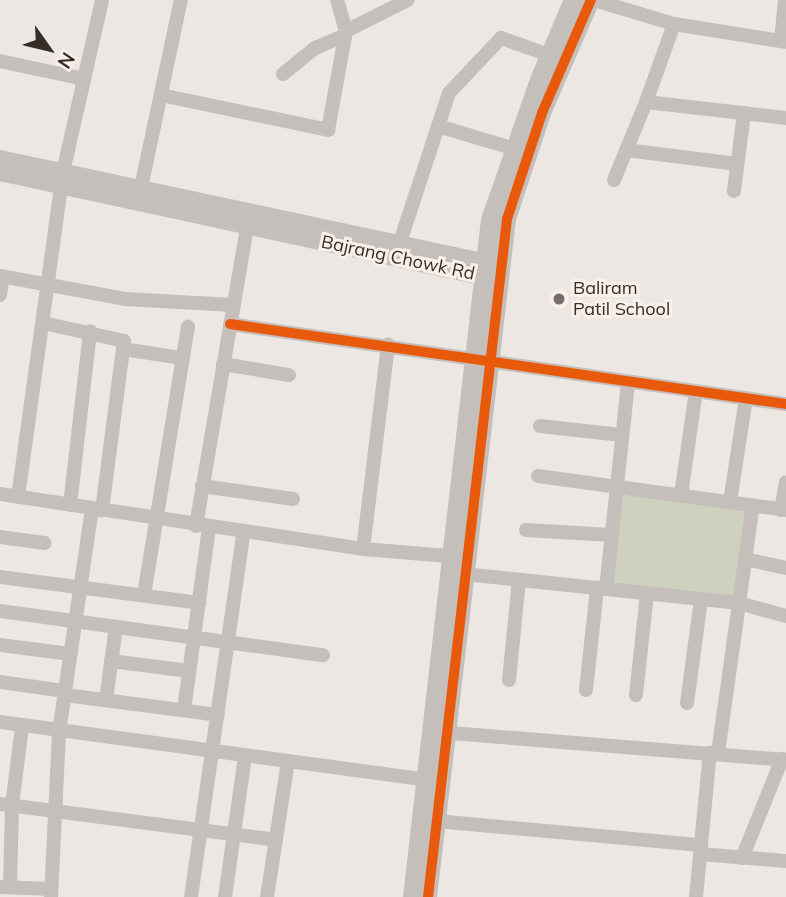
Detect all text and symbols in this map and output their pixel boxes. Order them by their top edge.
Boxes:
north arrow [14,14,84,84]
text: N [52,48,80,73]
street label: Bajrang Chowk Rd [319,231,477,285]
place label: Baliram Patil School [573,278,670,320]
marker: Baliram Patil School [551,291,567,307]

